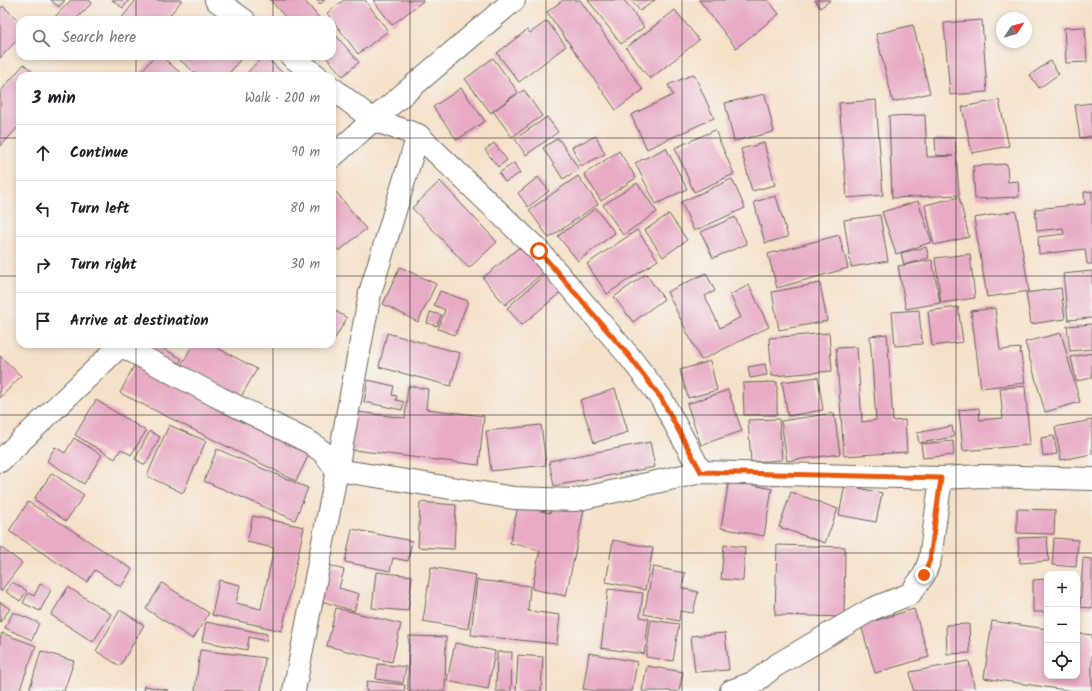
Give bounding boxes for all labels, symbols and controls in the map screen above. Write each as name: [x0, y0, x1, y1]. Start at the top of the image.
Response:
north arrow: [996, 12, 1032, 48]
search box: [16, 16, 336, 60]
text: Search here: [62, 26, 136, 50]
icon: search: [30, 27, 52, 49]
text: 3 min: [32, 85, 76, 112]
text: Walk · 200 m: [245, 88, 320, 109]
text: Continue: [70, 141, 128, 165]
icon: ahead: [32, 142, 54, 164]
text: 90 m: [292, 142, 320, 163]
text: Turn left: [70, 197, 130, 221]
icon: left: [32, 198, 54, 220]
text: 80 m: [290, 198, 320, 219]
route start: [530, 242, 548, 260]
text: Turn right: [70, 253, 137, 277]
icon: right: [32, 254, 54, 276]
text: 30 m: [291, 254, 320, 275]
text: Arrive at destination: [70, 309, 209, 333]
icon: arrive: [32, 310, 54, 332]
route end: [915, 566, 933, 584]
map controls: [1044, 571, 1080, 679]
button: +: [1044, 571, 1080, 607]
button: −: [1044, 607, 1080, 643]
button: locate: [1044, 643, 1080, 679]

